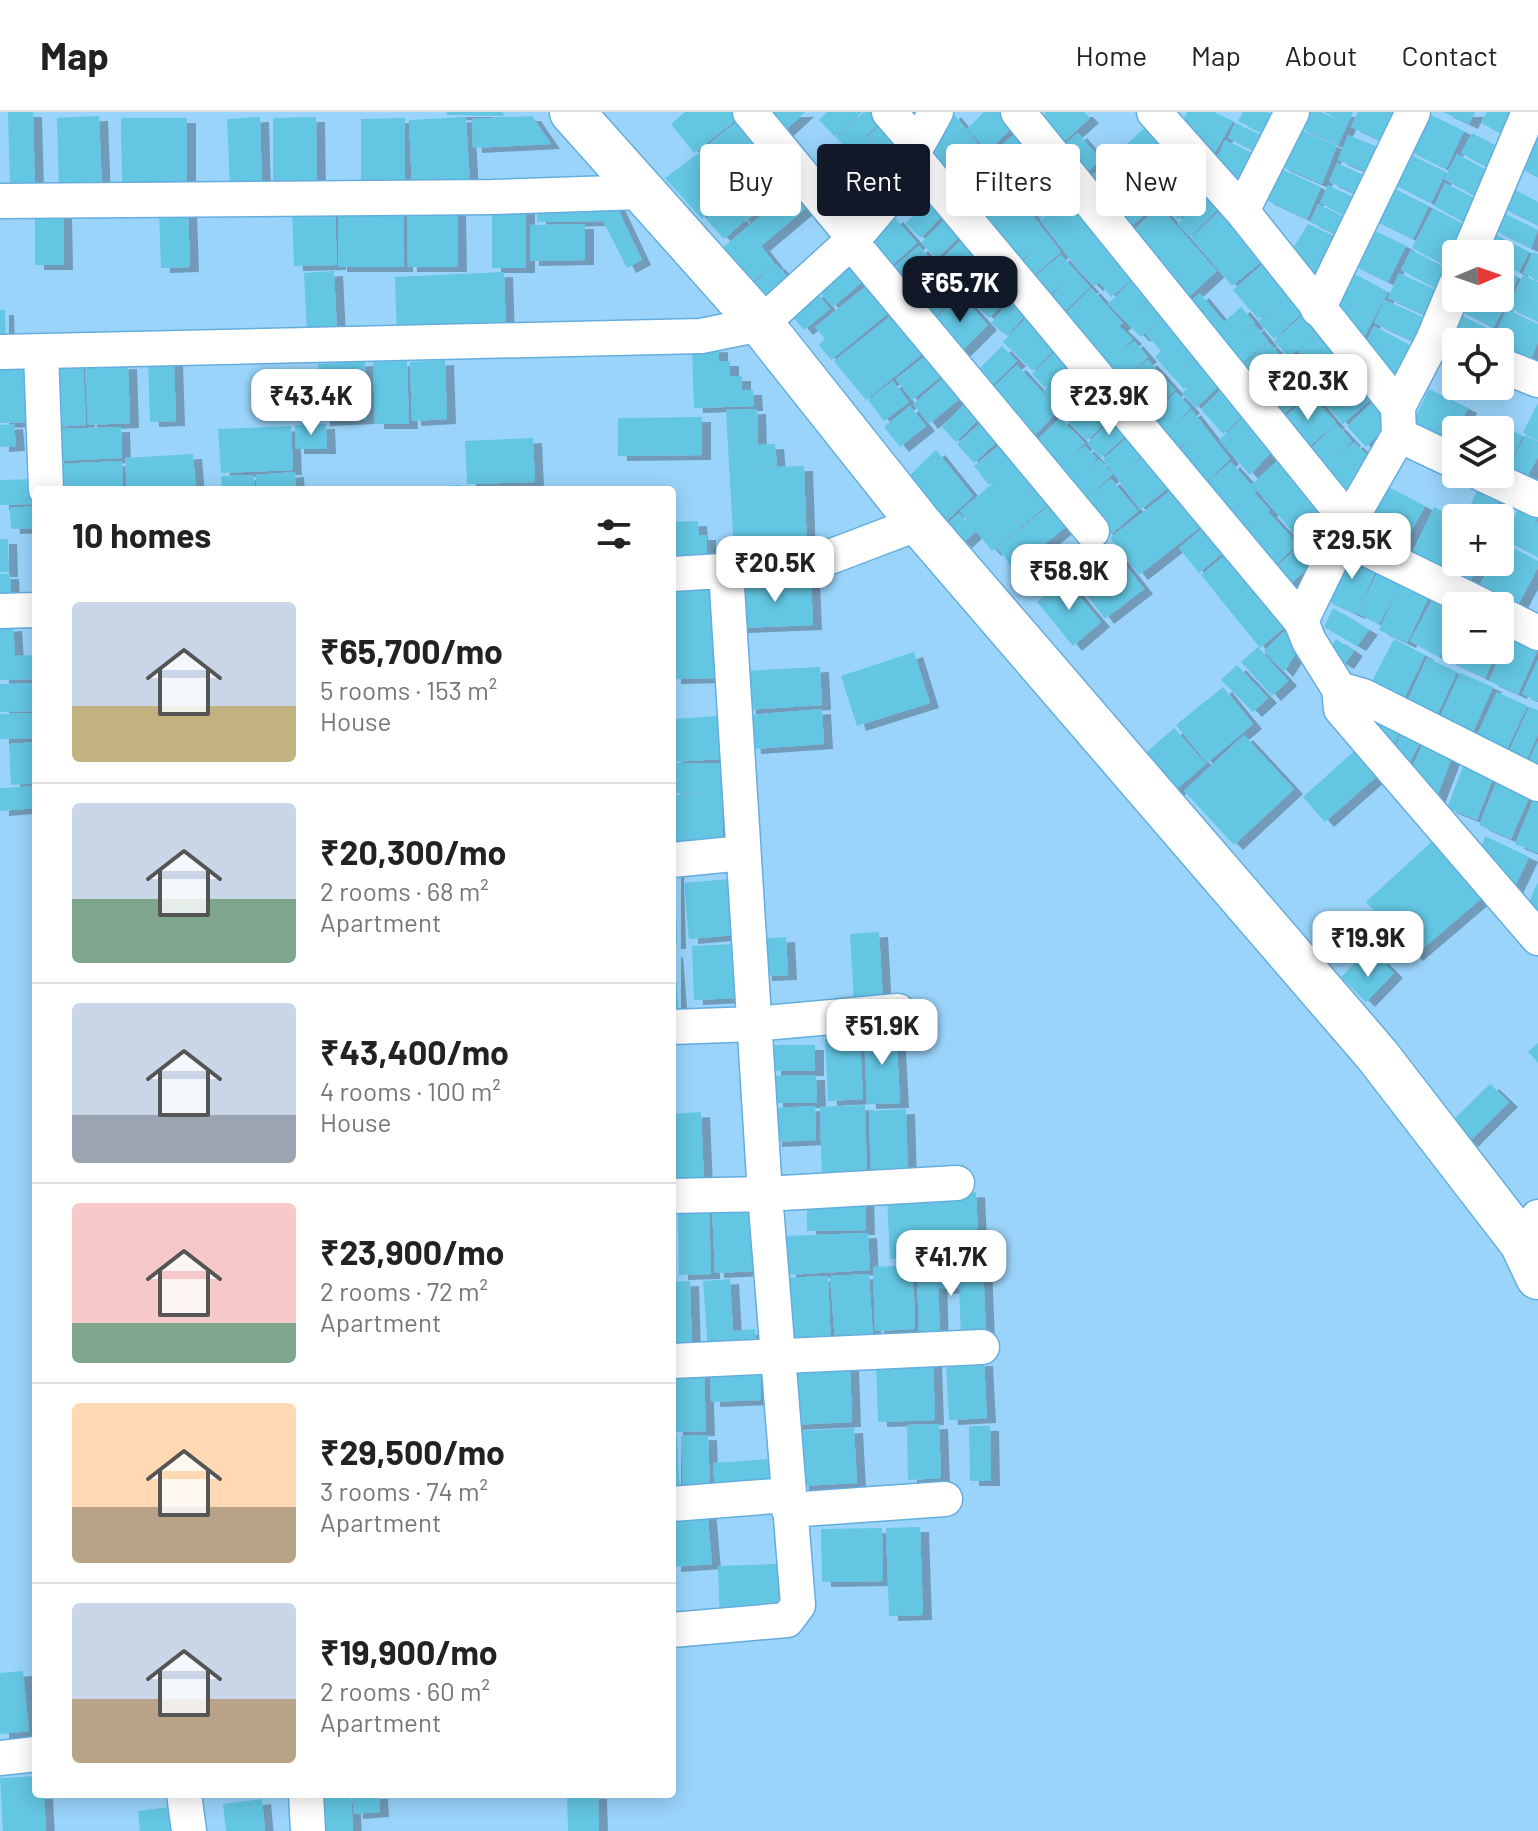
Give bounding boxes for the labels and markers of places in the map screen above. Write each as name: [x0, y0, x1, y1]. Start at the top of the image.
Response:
pin: ₹65.7K: [895, 256, 1025, 324]
pin: ₹20.3K: [1243, 354, 1373, 422]
pin: ₹43.4K: [246, 369, 376, 437]
pin: ₹23.9K: [1044, 369, 1174, 437]
pin: ₹29.5K: [1287, 513, 1417, 581]
pin: ₹20.5K: [710, 536, 840, 604]
pin: ₹58.9K: [1004, 544, 1134, 612]
pin: ₹19.9K: [1303, 911, 1433, 979]
pin: ₹51.9K: [817, 999, 947, 1067]
pin: ₹41.7K: [886, 1230, 1016, 1298]

